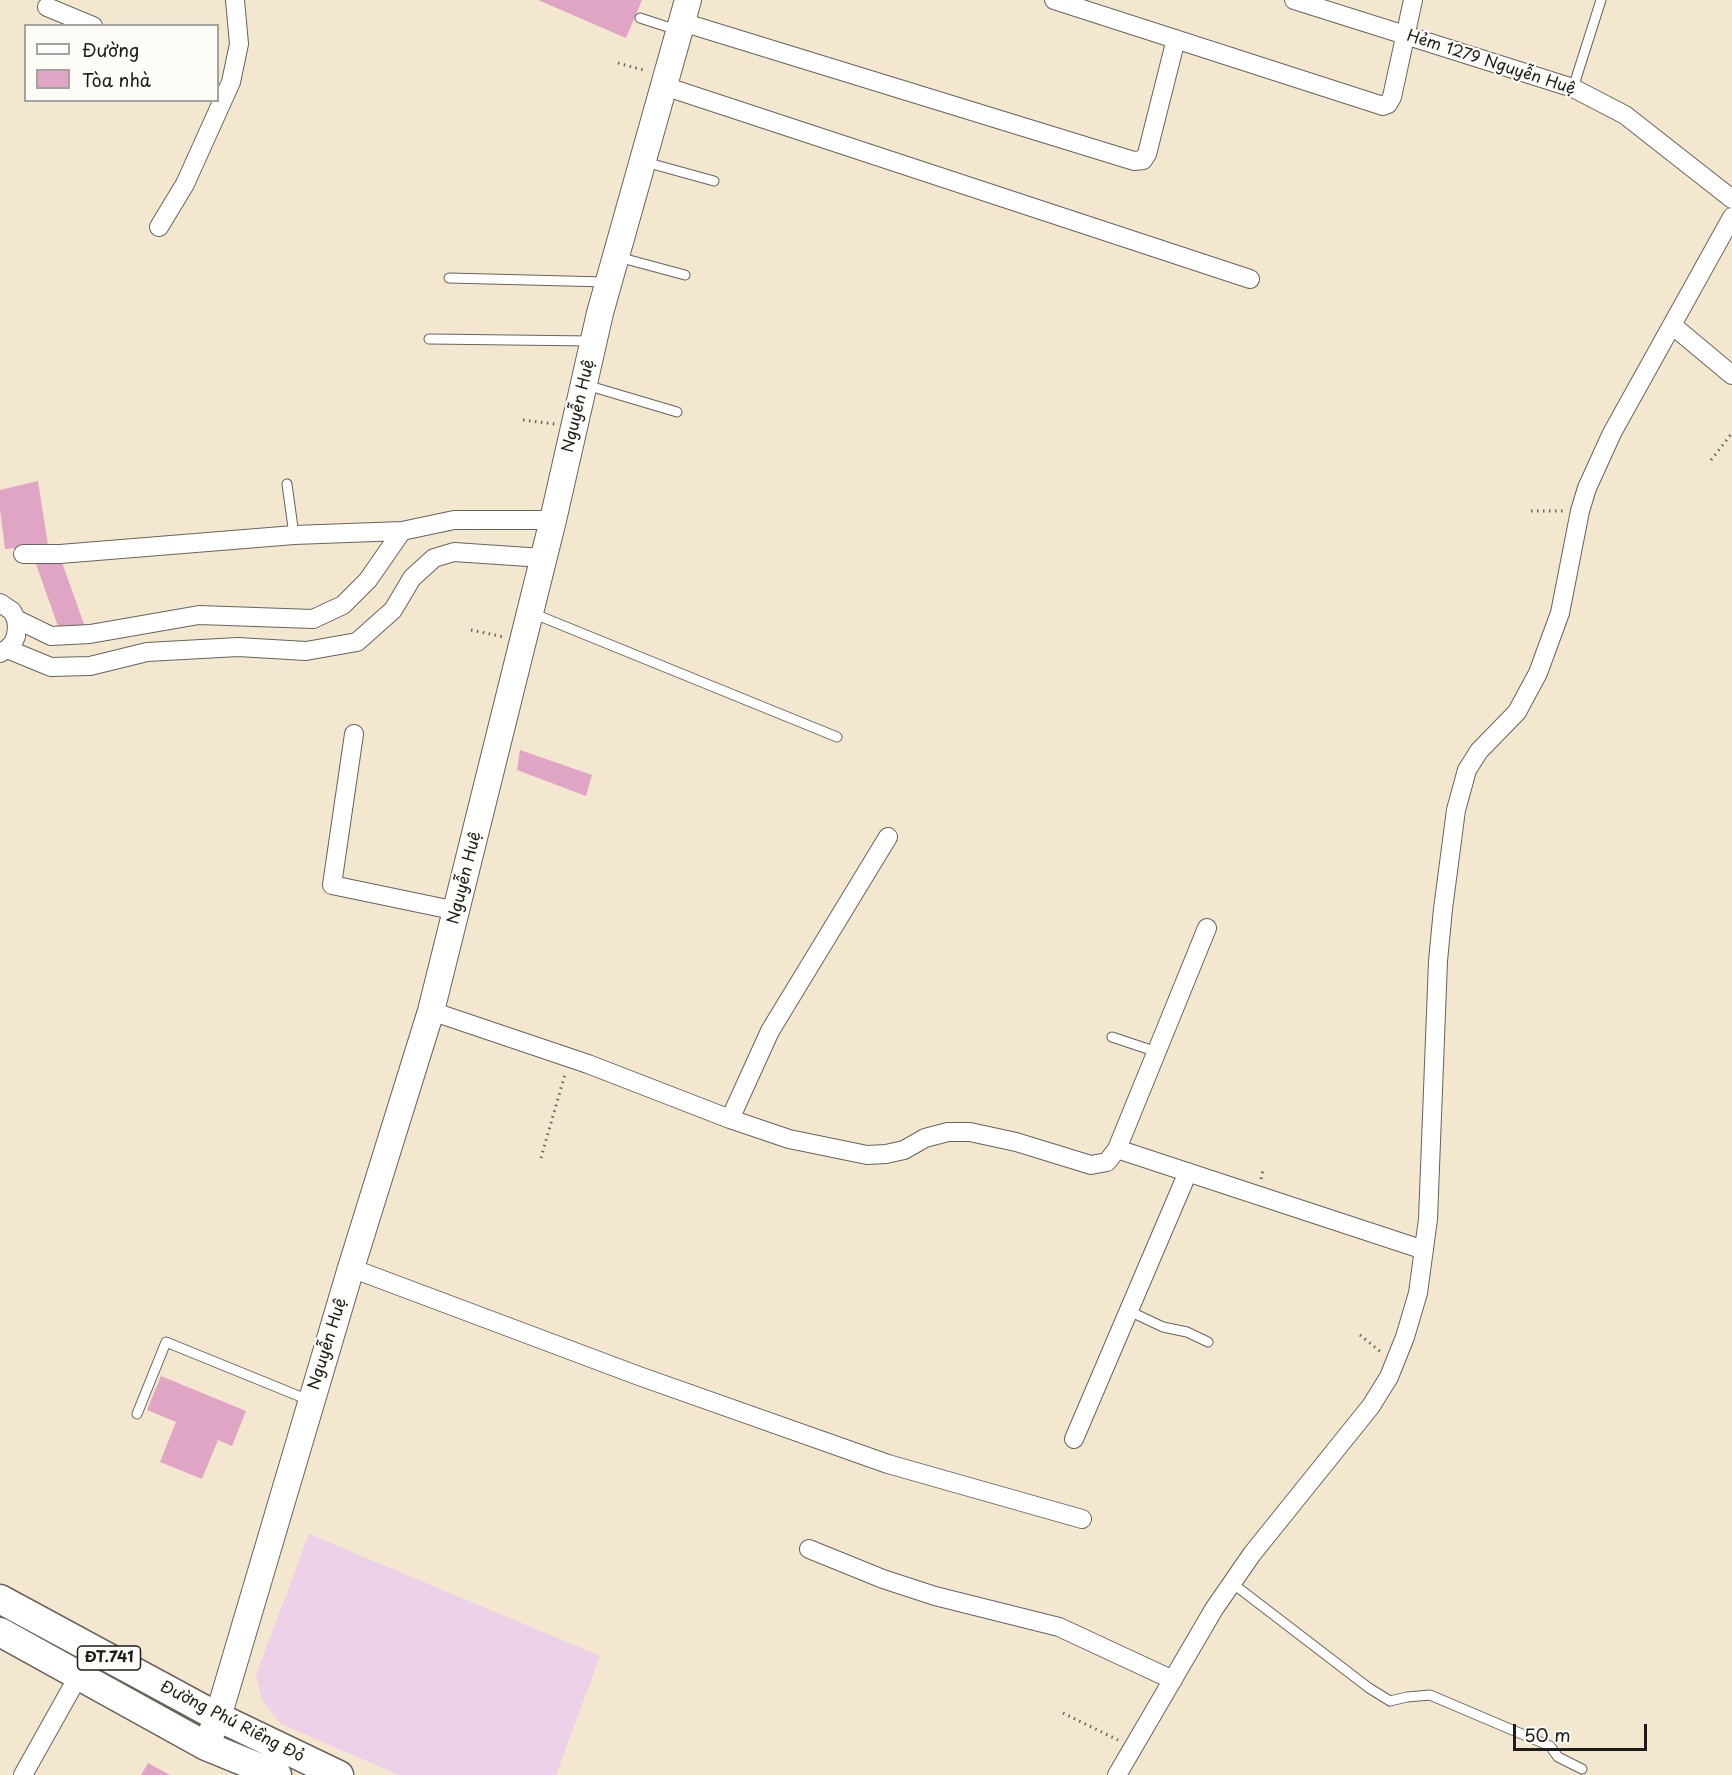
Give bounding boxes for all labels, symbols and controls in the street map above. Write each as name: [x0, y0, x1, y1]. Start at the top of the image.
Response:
legend: [24, 24, 219, 102]
street label: Hẻm 1279 Nguyễn Huệ: [1404, 27, 1578, 99]
text: Đường: [82, 36, 139, 63]
text: Tòa nhà: [82, 66, 151, 93]
street label: Nguyễn Huệ: [559, 358, 599, 454]
street label: Nguyễn Huệ: [444, 830, 486, 926]
street label: Nguyễn Huệ: [305, 1296, 351, 1392]
road number: ĐT.741: [78, 1646, 140, 1670]
street label: Đường Phú Riềng Đỏ: [157, 1677, 307, 1767]
scale bar: [1516, 1712, 1650, 1750]
text: 50 m: [1524, 1721, 1571, 1748]

